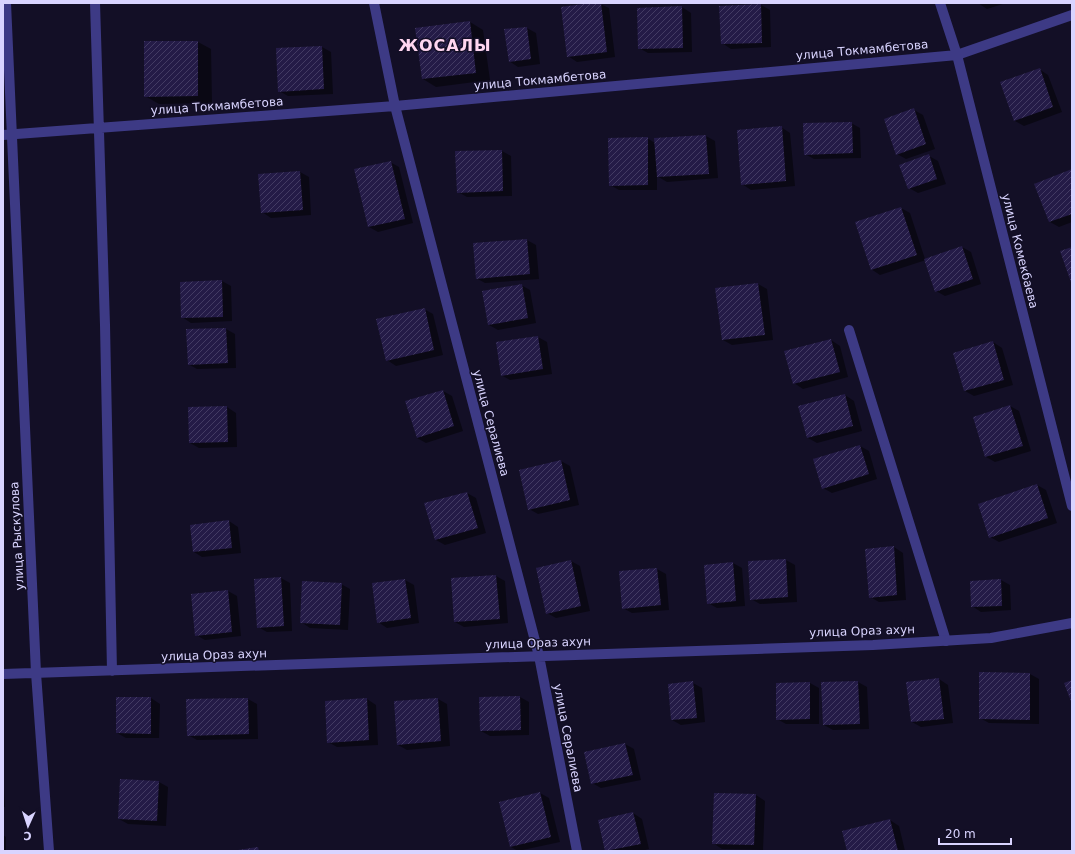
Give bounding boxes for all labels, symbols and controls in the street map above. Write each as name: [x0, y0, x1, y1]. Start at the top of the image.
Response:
district label: ЖОСАЛЫ: [398, 36, 492, 55]
street label: улица Токмамбетова: [795, 37, 929, 63]
street label: улица Токмамбетова: [473, 67, 607, 93]
street label: улица Токмамбетова: [150, 94, 284, 118]
street label: улица Комекбаева: [999, 192, 1041, 310]
street label: улица Сералиева: [470, 368, 512, 478]
street label: улица Рыскулова: [7, 481, 27, 591]
street label: улица Ораз ахун: [809, 622, 915, 640]
street label: улица Ораз ахун: [485, 634, 591, 652]
street label: улица Ораз ахун: [161, 646, 267, 664]
street label: улица Сералиева: [551, 683, 585, 793]
north arrow: [8, 806, 48, 846]
scale bar: [939, 820, 1011, 846]
text: 20 m: [945, 827, 976, 841]
text: С: [23, 829, 32, 842]

